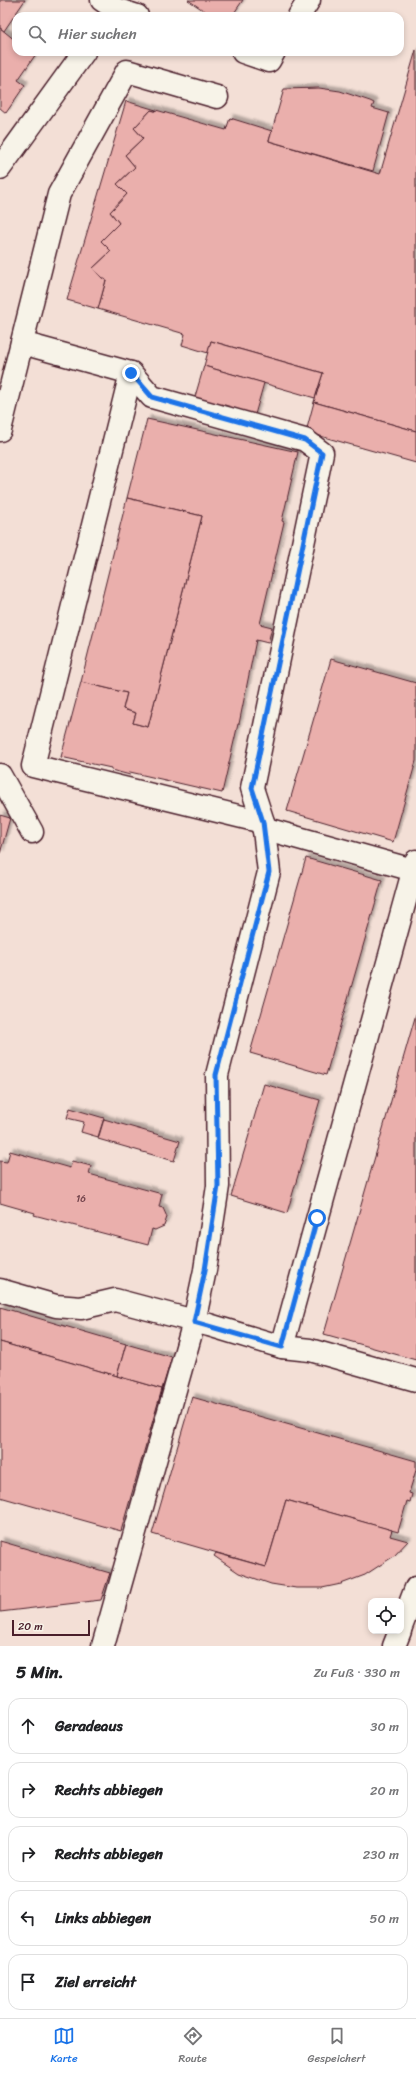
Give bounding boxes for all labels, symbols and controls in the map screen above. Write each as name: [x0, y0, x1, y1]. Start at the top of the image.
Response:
search box: [12, 12, 404, 56]
text: Hier suchen: [58, 21, 137, 47]
icon: search: [26, 23, 48, 45]
route end: [122, 364, 140, 382]
house number: 16: [76, 1190, 86, 1208]
route start: [308, 1209, 326, 1227]
map controls: [368, 1598, 404, 1634]
button: locate: [368, 1598, 404, 1634]
text: 20 m: [18, 1617, 43, 1636]
scale bar: [12, 1618, 90, 1637]
text: 5 Min.: [16, 1657, 64, 1687]
text: Zu Fuß · 330 m: [313, 1661, 400, 1684]
text: Geradeaus: [55, 1713, 123, 1739]
icon: ahead: [17, 1715, 39, 1737]
text: 30 m: [370, 1715, 399, 1738]
text: Rechts abbiegen: [55, 1777, 163, 1803]
icon: right: [17, 1779, 39, 1801]
text: 20 m: [370, 1779, 399, 1802]
text: Rechts abbiegen: [55, 1841, 163, 1867]
icon: right: [17, 1843, 39, 1865]
text: 230 m: [363, 1843, 399, 1866]
text: Links abbiegen: [55, 1905, 151, 1931]
icon: left: [17, 1907, 39, 1929]
text: 50 m: [369, 1907, 399, 1930]
text: Ziel erreicht: [55, 1969, 136, 1995]
icon: arrive: [17, 1971, 39, 1993]
tab: Karte: [50, 2025, 78, 2068]
tab: Route: [178, 2025, 207, 2068]
tab: Gespeichert: [308, 2025, 366, 2068]

